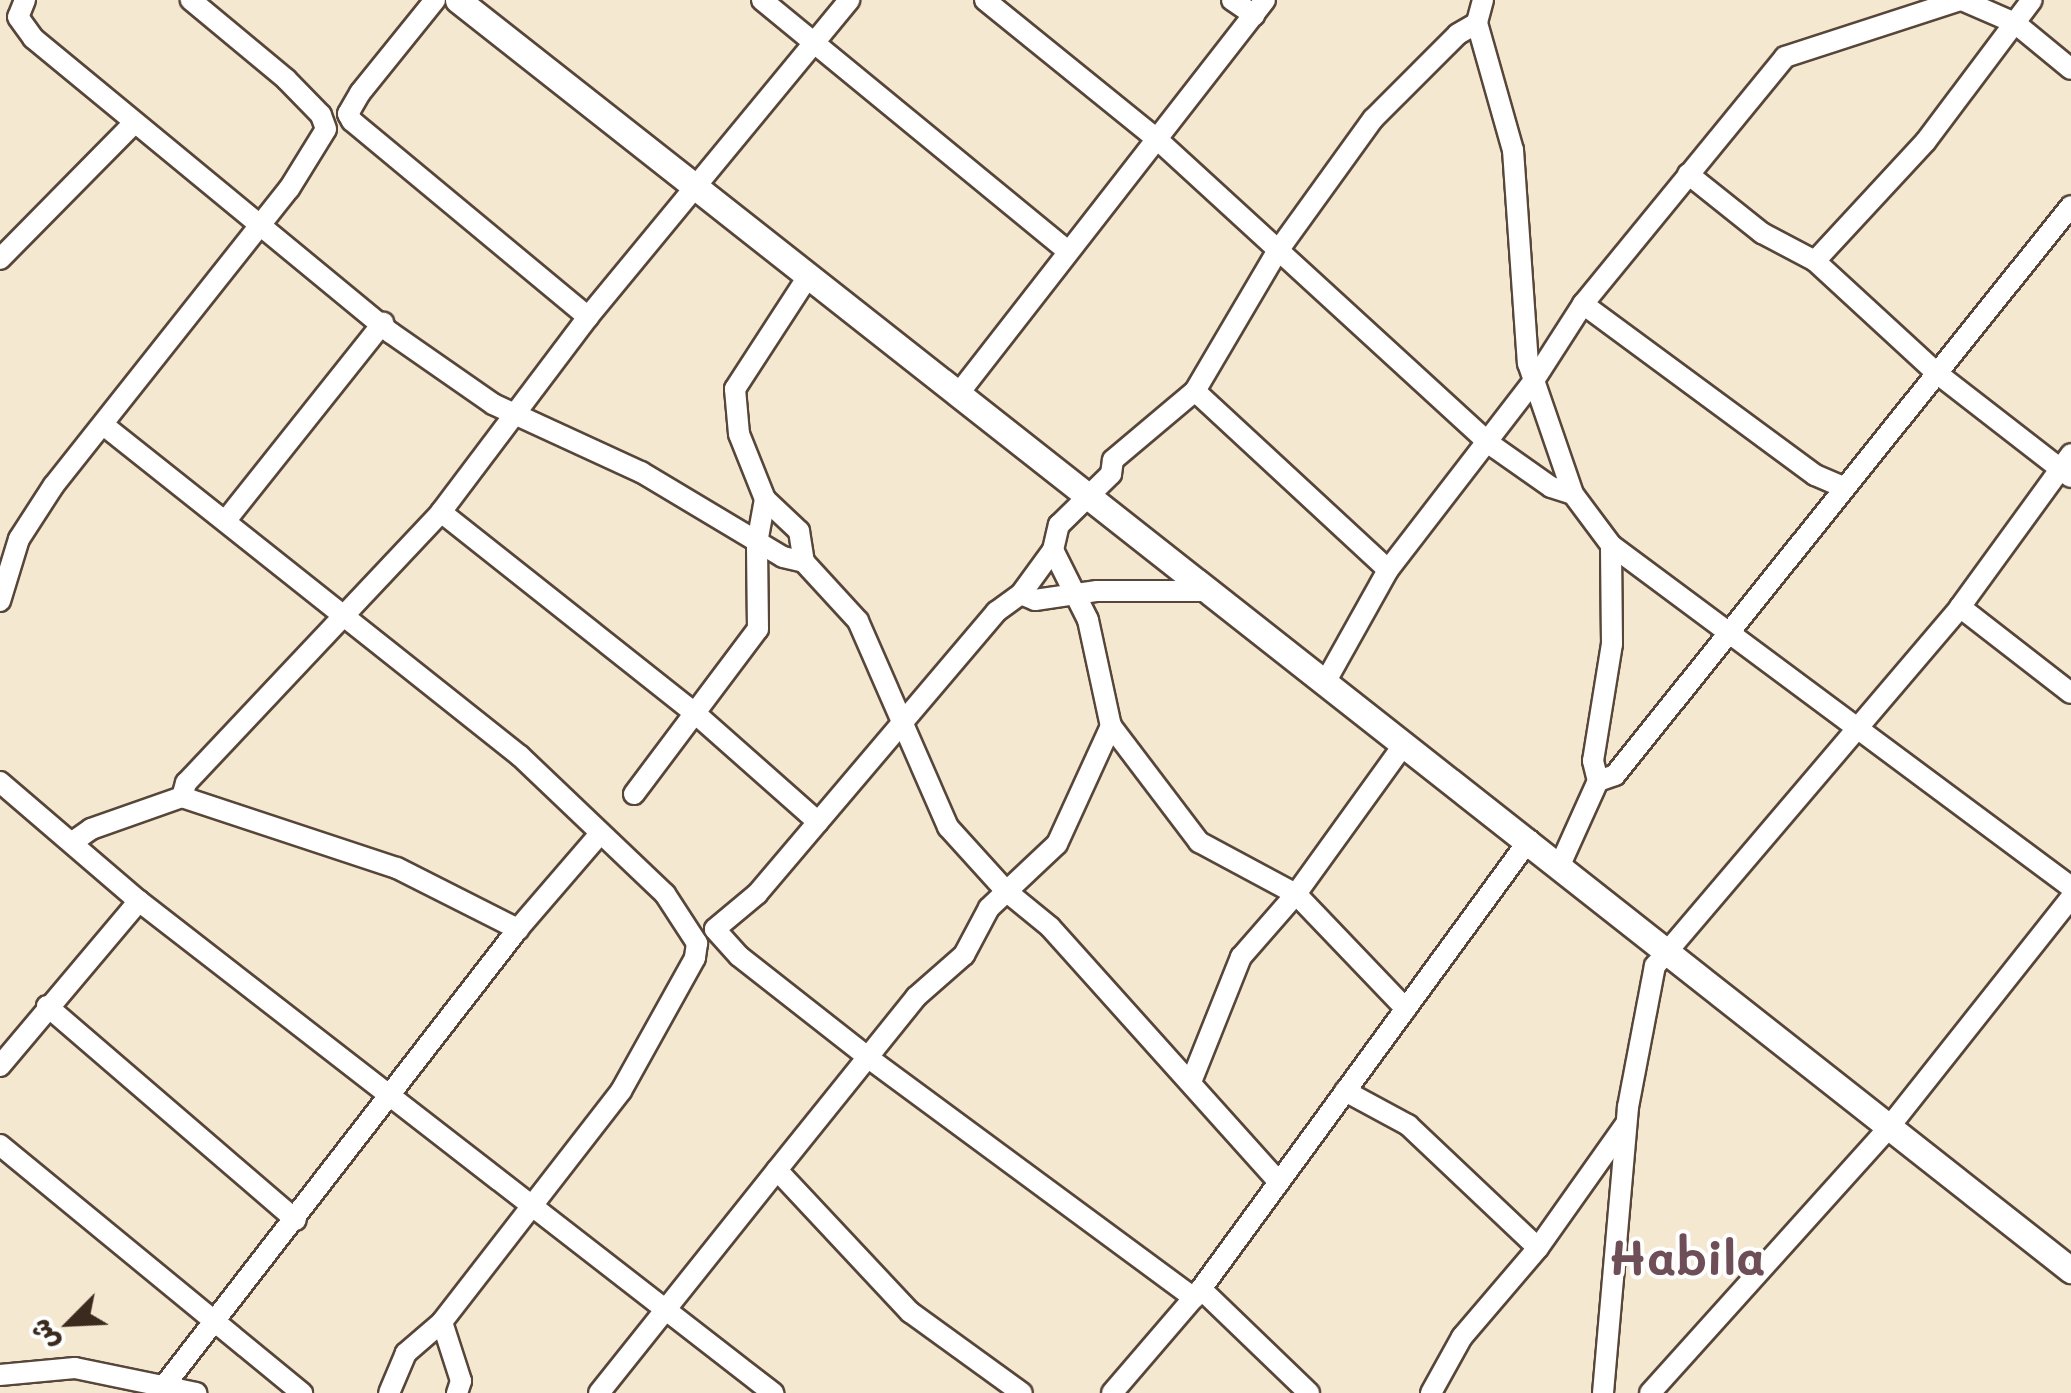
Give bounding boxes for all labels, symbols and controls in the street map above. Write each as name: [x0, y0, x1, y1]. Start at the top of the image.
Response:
district label: Habila: [1608, 1228, 1766, 1286]
north arrow: [20, 1273, 120, 1373]
text: ش: [20, 1314, 65, 1357]

